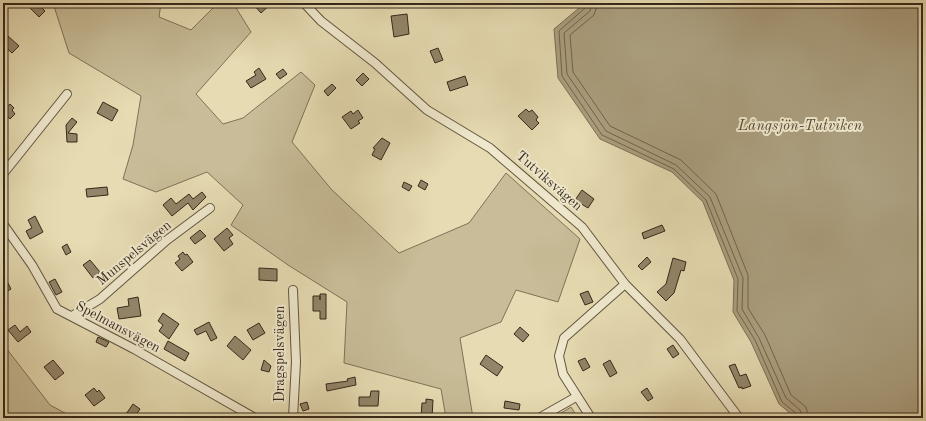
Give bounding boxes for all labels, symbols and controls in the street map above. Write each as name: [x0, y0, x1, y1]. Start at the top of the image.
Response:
water label: Långsjön-Tutviken: [737, 119, 863, 134]
street label: Tutviksvägen: [513, 149, 585, 214]
street label: Munspelsvägen: [94, 218, 174, 288]
street label: Spelmansvägen: [73, 299, 163, 355]
street label: Dragspelsvägen: [273, 305, 287, 402]

